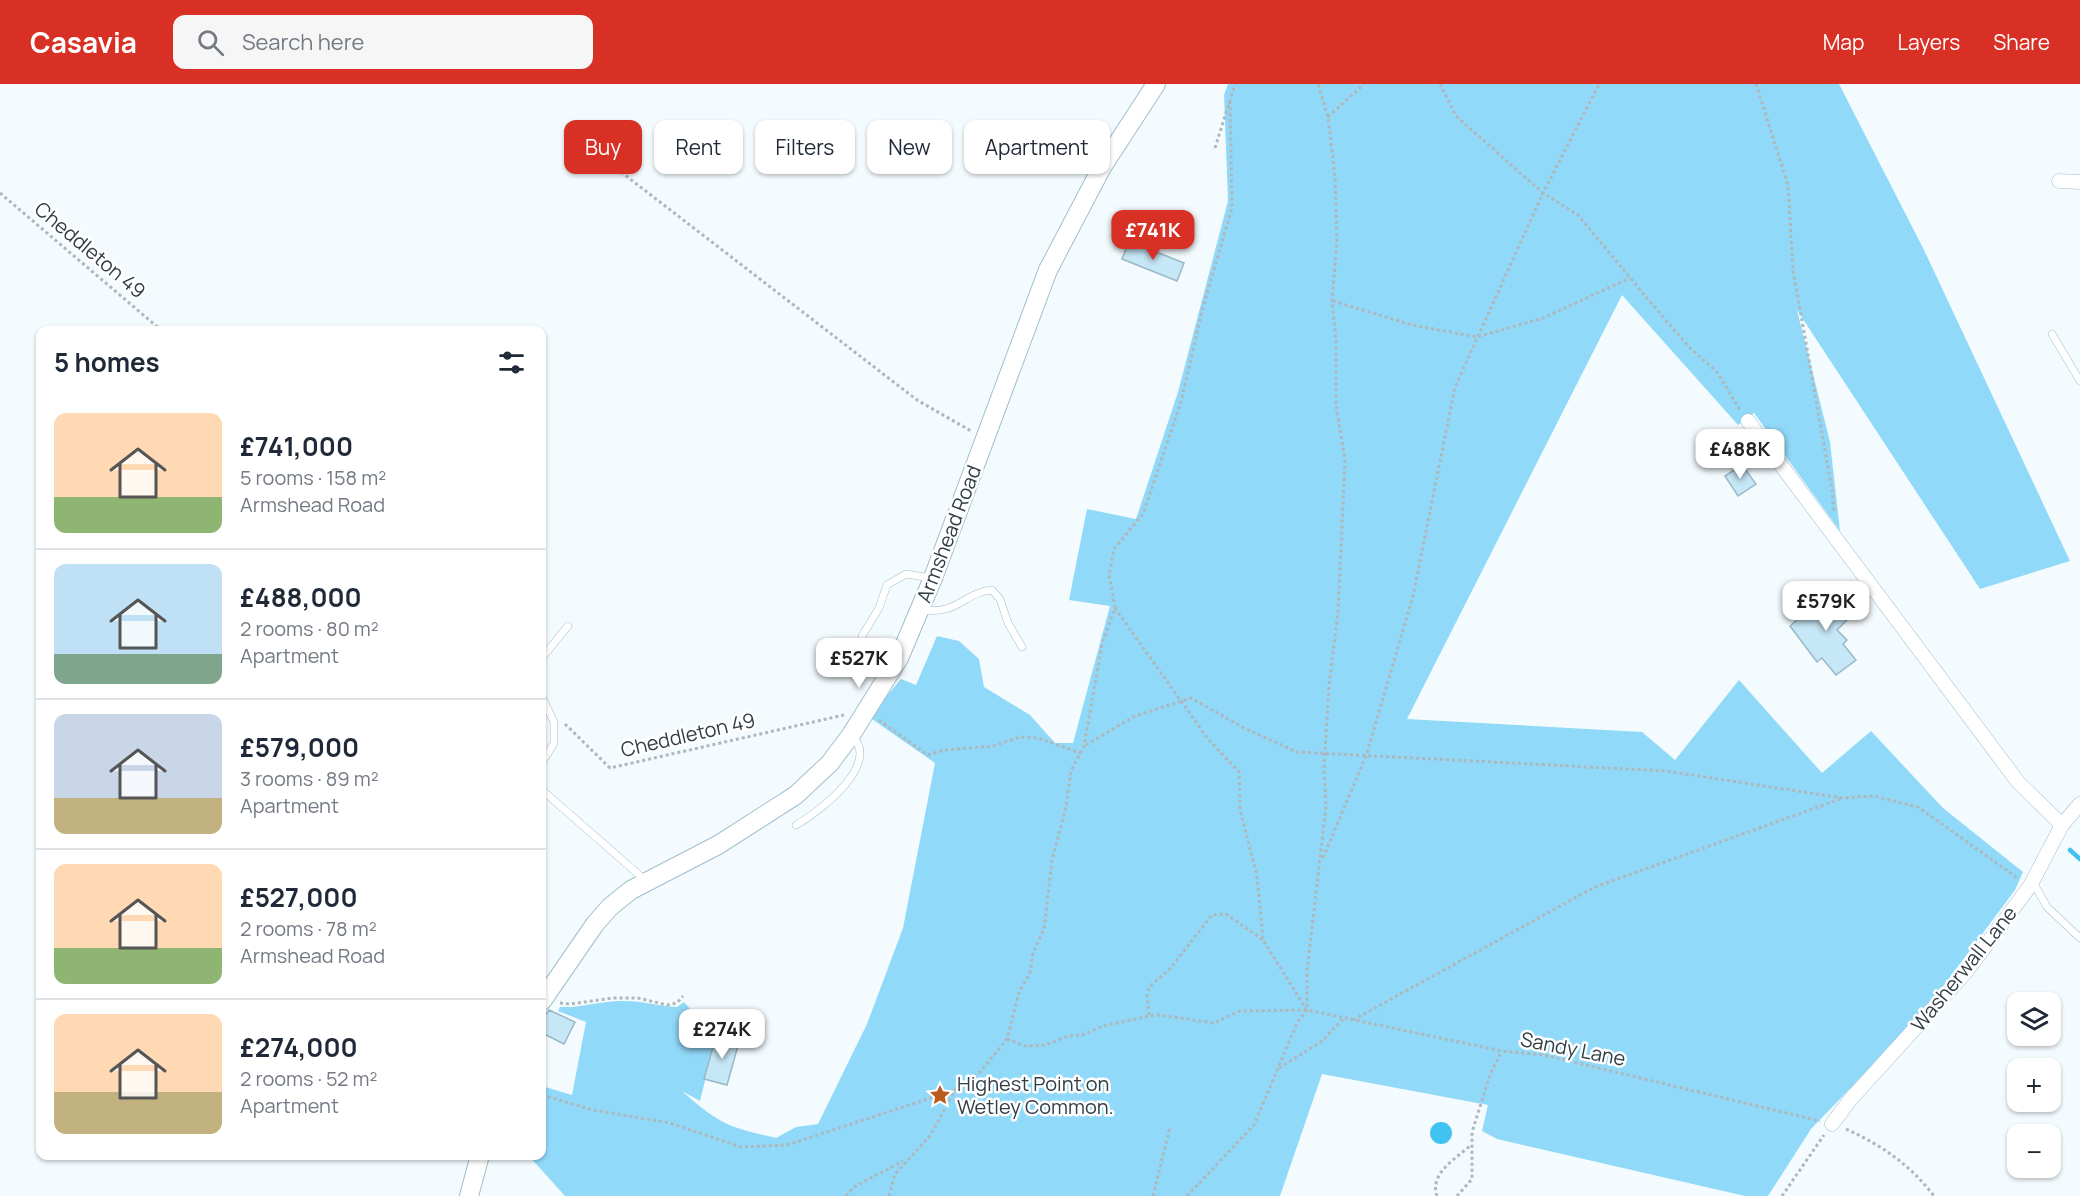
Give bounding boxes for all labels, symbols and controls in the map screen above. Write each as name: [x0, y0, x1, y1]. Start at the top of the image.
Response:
search box: [173, 15, 593, 69]
text: Casavia: [30, 23, 137, 61]
icon: search: [194, 26, 227, 59]
text: Search here: [242, 27, 364, 57]
text: Map: [1823, 28, 1864, 56]
text: Layers: [1897, 28, 1960, 56]
text: Share: [1993, 28, 2050, 56]
chip: Buy: [564, 120, 642, 174]
chip: Rent: [654, 120, 743, 174]
chip: Filters: [755, 120, 855, 174]
chip: New: [867, 120, 952, 174]
chip: Apartment: [964, 120, 1110, 174]
street label: Cheddleton 49: [29, 195, 152, 304]
pin: £741K: [1111, 210, 1195, 261]
text: £741K: [1125, 216, 1181, 243]
text: 5 homes: [54, 344, 160, 380]
icon: filters: [495, 346, 528, 379]
text: £741,000: [240, 428, 353, 464]
pin: £488K: [1698, 429, 1782, 480]
text: £488K: [1709, 435, 1771, 462]
icon: home: [102, 437, 174, 509]
street label: Armshead Road: [910, 461, 987, 606]
text: 5 rooms · 158 m²: [240, 464, 386, 491]
text: Armshead Road: [240, 491, 385, 518]
text: £488,000: [240, 579, 362, 615]
pin: £579K: [1784, 581, 1868, 632]
text: £579K: [1796, 587, 1856, 614]
icon: home: [102, 588, 174, 660]
text: 2 rooms · 80 m²: [240, 615, 379, 642]
pin: £527K: [817, 638, 901, 689]
text: Apartment: [240, 642, 339, 669]
text: £527K: [830, 644, 888, 671]
street label: Cheddleton 49: [618, 706, 758, 763]
text: £579,000: [240, 729, 359, 765]
icon: home: [102, 738, 174, 810]
text: 3 rooms · 89 m²: [240, 765, 379, 792]
text: Apartment: [240, 792, 339, 819]
text: £527,000: [240, 879, 358, 915]
icon: home: [102, 888, 174, 960]
street label: Washerwall Lane: [1905, 900, 2023, 1037]
text: 2 rooms · 78 m²: [240, 915, 377, 942]
text: Armshead Road: [240, 942, 385, 969]
map controls: [2007, 992, 2061, 1178]
button: layers: [2007, 992, 2061, 1046]
pin: £274K: [680, 1009, 764, 1060]
text: £274K: [693, 1015, 751, 1042]
street label: Sandy Lane: [1518, 1025, 1628, 1072]
text: £274,000: [240, 1029, 358, 1065]
icon: home: [102, 1038, 174, 1110]
button: +: [2007, 1058, 2061, 1112]
text: 2 rooms · 52 m²: [240, 1065, 377, 1092]
place label: Highest Point on Wetley Common.: [957, 1070, 1114, 1120]
place icon: Highest Point on Wetley Common.: [928, 1083, 952, 1107]
text: Apartment: [240, 1092, 339, 1119]
button: −: [2007, 1124, 2061, 1178]

